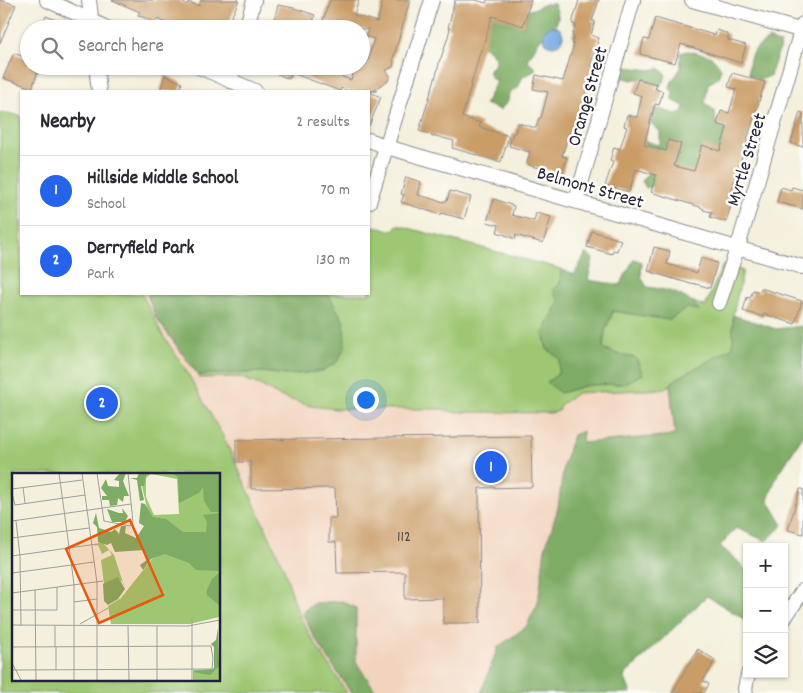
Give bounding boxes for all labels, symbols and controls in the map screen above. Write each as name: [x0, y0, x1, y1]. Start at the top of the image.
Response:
search box: [20, 20, 370, 75]
icon: search: [38, 34, 66, 62]
text: Search here: [78, 34, 164, 61]
street label: Orange Street: [562, 44, 617, 150]
text: Nearby: [40, 108, 95, 138]
street label: Myrtle Street: [721, 110, 775, 210]
text: 2 results: [296, 111, 350, 134]
street label: Belmont Street: [534, 161, 646, 217]
text: Hillside Middle School: [87, 166, 238, 193]
text: 1: [54, 179, 58, 202]
text: 70 m: [320, 179, 350, 202]
text: School: [87, 193, 126, 216]
text: Derryfield Park: [87, 236, 194, 263]
text: 2: [53, 249, 60, 272]
text: 130 m: [316, 249, 350, 272]
text: Park: [87, 263, 114, 286]
pin: 2: [86, 384, 118, 422]
your location: [353, 387, 379, 413]
pin: 1: [475, 448, 507, 486]
inset map: [12, 473, 220, 680]
house number: 112: [397, 526, 411, 549]
map controls: [743, 543, 788, 678]
button: +: [743, 543, 788, 588]
button: −: [743, 588, 788, 633]
button: layers: [743, 633, 788, 678]

